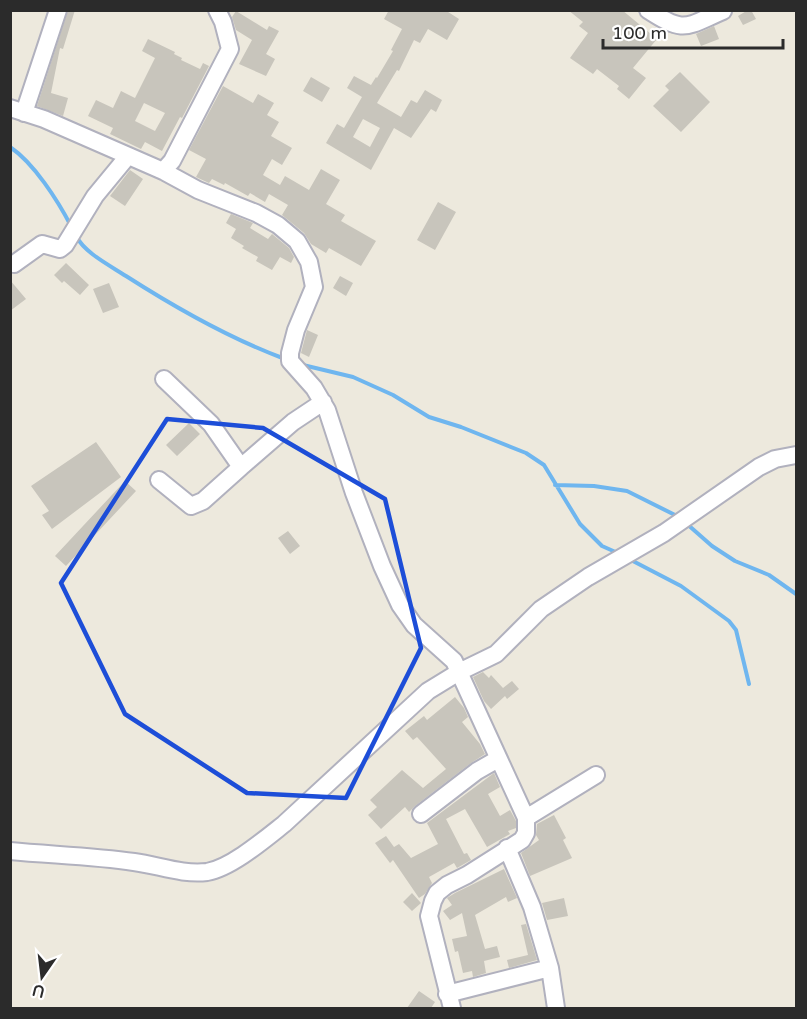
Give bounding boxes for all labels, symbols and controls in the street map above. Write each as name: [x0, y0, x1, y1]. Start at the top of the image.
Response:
scale bar: [603, 12, 783, 50]
text: 100 m: [612, 22, 667, 44]
north arrow: [12, 947, 72, 1007]
text: U: [30, 979, 47, 1002]

